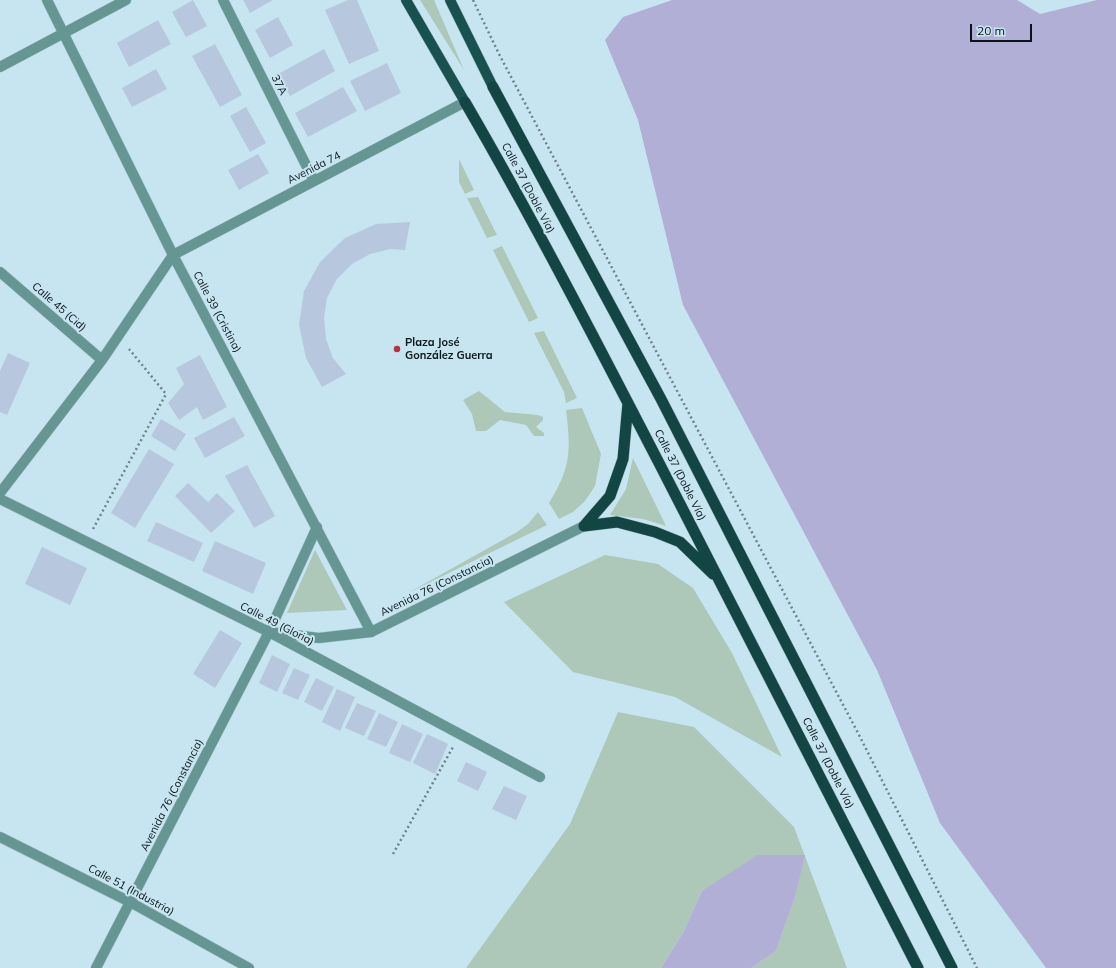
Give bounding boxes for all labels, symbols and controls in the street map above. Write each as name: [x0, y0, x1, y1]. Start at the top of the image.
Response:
scale bar: [972, 16, 1034, 42]
text: 20 m: [977, 23, 1005, 38]
street label: 37A: [268, 73, 290, 97]
street label: Calle 37 (Doble Vía): [499, 141, 557, 235]
street label: Avenida 74: [285, 149, 343, 187]
street label: Calle 39 (Cristina): [190, 269, 244, 355]
street label: Calle 45 (Cid): [29, 280, 89, 334]
place label: Plaza José González Guerra: [405, 336, 493, 362]
marker: Plaza José González Guerra: [392, 344, 402, 354]
street label: Calle 37 (Doble Vía): [651, 427, 709, 523]
street label: Avenida 76 (Constancia): [378, 553, 496, 619]
street label: Calle 49 (Gloria): [238, 600, 316, 648]
street label: Calle 37 (Doble Vía): [799, 715, 857, 811]
street label: Avenida 76 (Constancia): [138, 737, 206, 853]
street label: Calle 51 (Industria): [86, 862, 176, 918]

